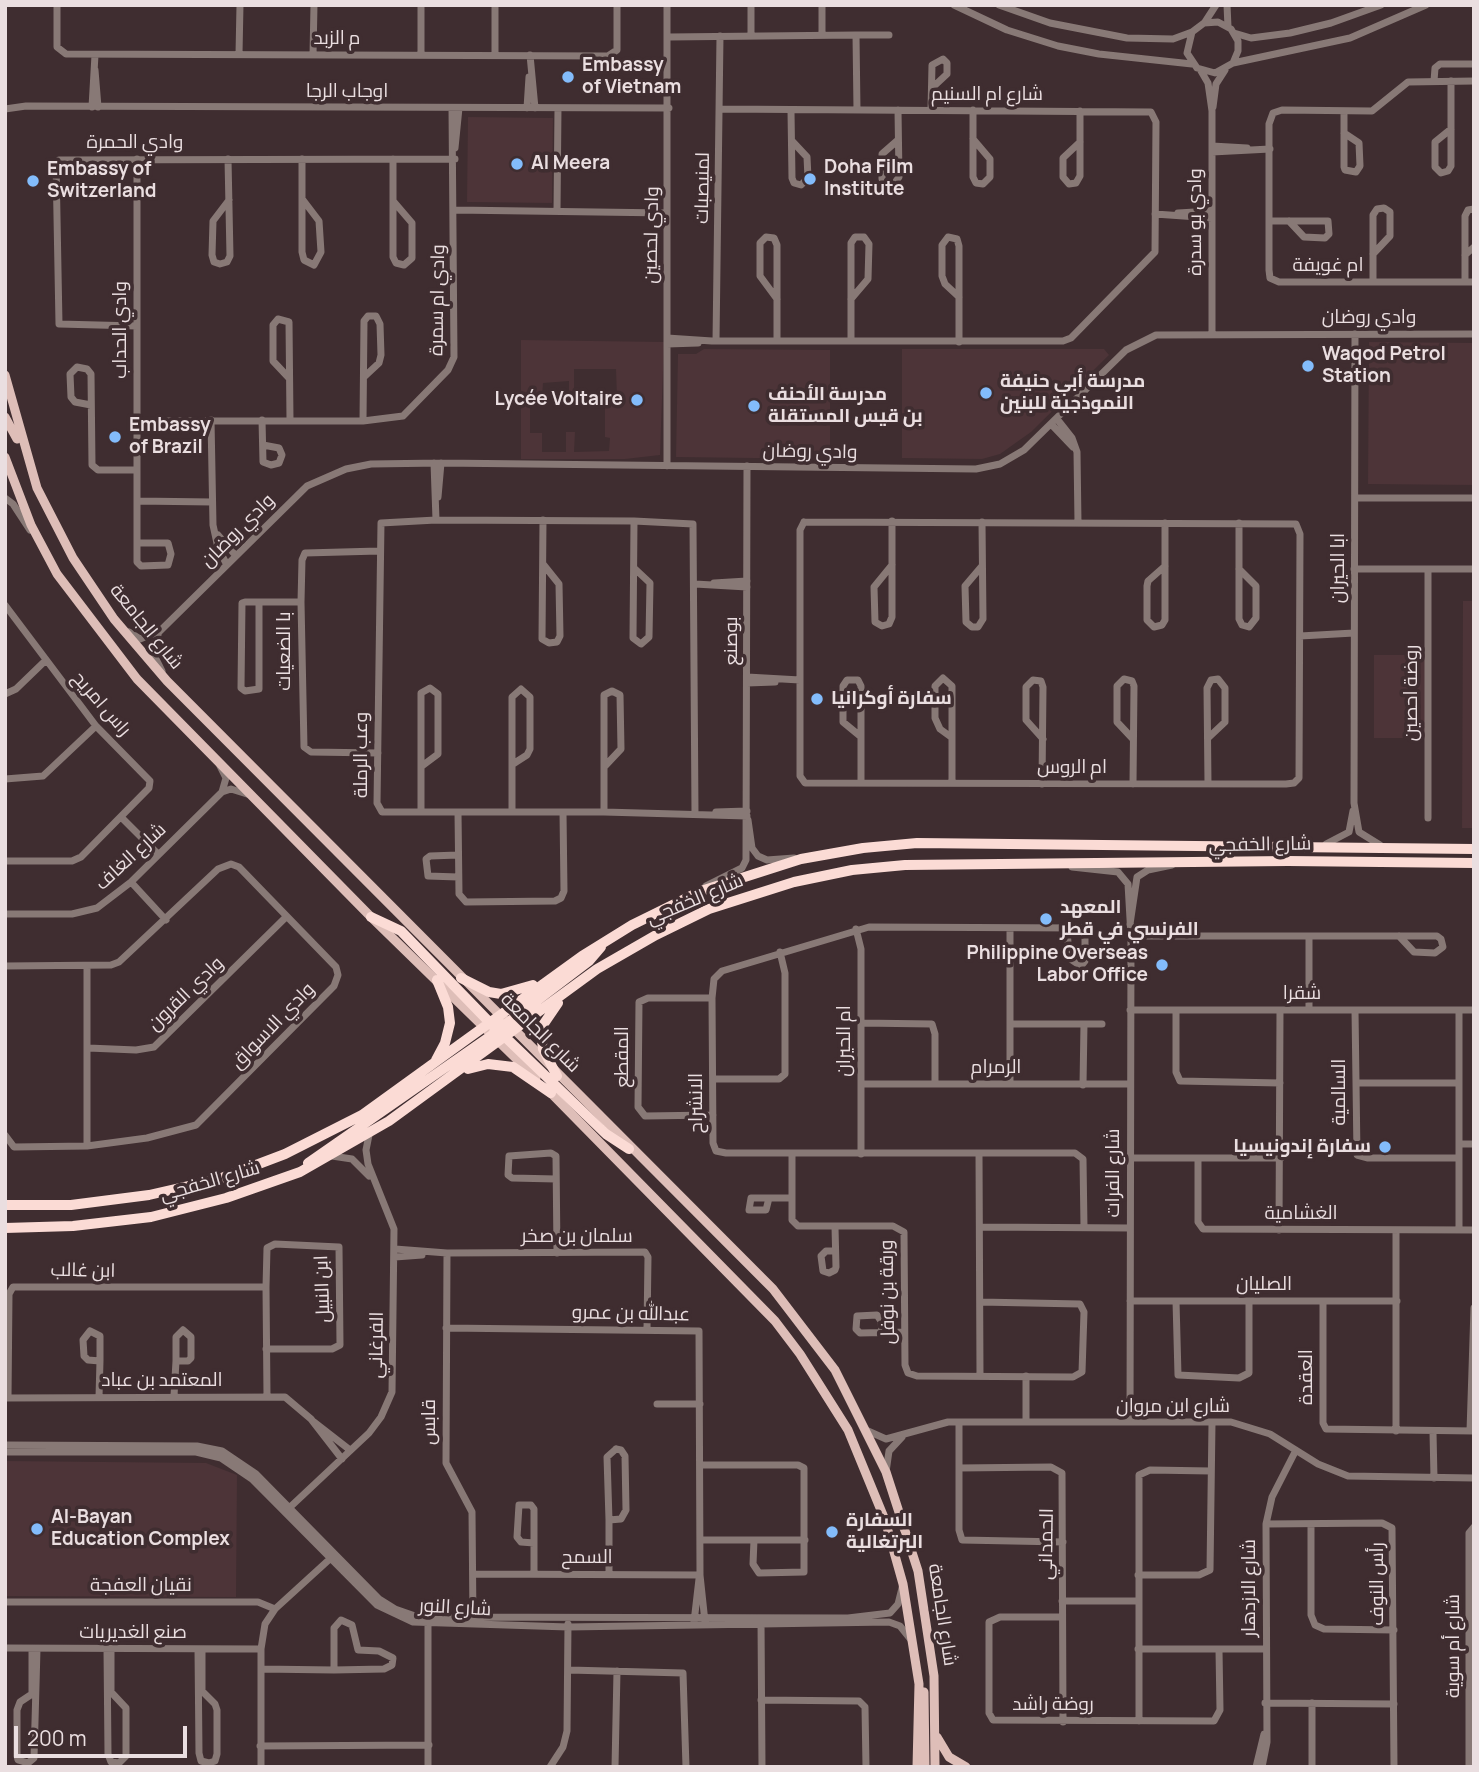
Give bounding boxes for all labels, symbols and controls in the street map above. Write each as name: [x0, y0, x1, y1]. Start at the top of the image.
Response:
street label: م الزبد: [314, 28, 360, 50]
place label: Embassy of Vietnam: [582, 55, 681, 99]
marker: Embassy of Vietnam: [560, 69, 576, 85]
street label: اوجاب الرجا: [306, 81, 388, 103]
street label: شارع ام السنيم: [931, 84, 1043, 106]
street label: وادي الحمرة: [87, 132, 183, 154]
street label: لمنيصبات: [691, 152, 715, 224]
place label: Al Meera: [531, 153, 610, 175]
marker: Al Meera: [509, 156, 525, 172]
place label: Doha Film Institute: [824, 157, 913, 201]
place label: Embassy of Switzerland: [47, 159, 156, 203]
street label: وادي بو سدرة: [1185, 168, 1207, 276]
marker: Doha Film Institute: [802, 171, 818, 187]
marker: Embassy of Switzerland: [25, 173, 41, 189]
street label: وادي لحصين: [640, 186, 664, 284]
street label: وادي ام سمرة: [426, 244, 450, 356]
street label: ام غويفة: [1292, 255, 1364, 277]
street label: وادي الحداب: [110, 281, 132, 379]
street label: وادي روضان: [1322, 307, 1416, 329]
place label: Waqod Petrol Station: [1322, 344, 1446, 388]
marker: Waqod Petrol Station: [1300, 358, 1316, 374]
place label: مدرسة أبي حنيفة النموذجية للبنين: [1000, 371, 1145, 415]
place label: مدرسة الأحنف بن قيس المستقلة: [768, 384, 923, 428]
marker: مدرسة أبي حنيفة النموذجية للبنين: [978, 385, 994, 401]
place label: Lycée Voltaire: [495, 389, 623, 411]
marker: Lycée Voltaire: [629, 392, 645, 408]
marker: مدرسة الأحنف بن قيس المستقلة: [746, 398, 762, 414]
place label: Embassy of Brazil: [129, 415, 211, 459]
marker: Embassy of Brazil: [107, 429, 123, 445]
street label: وادي روضان: [762, 440, 858, 464]
street label: وادي روضان: [196, 489, 280, 573]
street label: ابا الحيران: [1328, 533, 1350, 603]
street label: شارع الجامعة: [105, 580, 187, 674]
street label: با الضعيات: [274, 611, 296, 691]
street label: بوصنع: [721, 616, 743, 666]
street label: روضة احصين: [1401, 645, 1423, 741]
street label: راس امريح: [67, 667, 135, 741]
place label: سفارة أوكرانيا: [831, 688, 952, 710]
marker: سفارة أوكرانيا: [809, 691, 825, 707]
street label: وعب الرملة: [351, 712, 373, 798]
street label: ام الروس: [1037, 757, 1107, 779]
street label: شارع الغاف: [91, 819, 171, 895]
street label: شارع الخفجي: [1208, 833, 1312, 857]
street label: شارع الخفجي: [643, 869, 747, 931]
place label: المعهد الفرنسي في قطر: [1060, 897, 1199, 941]
marker: المعهد الفرنسي في قطر: [1038, 911, 1054, 927]
place label: Philippine Overseas Labor Office: [967, 943, 1148, 987]
street label: وادي القرون: [143, 952, 229, 1036]
marker: Philippine Overseas Labor Office: [1154, 957, 1170, 973]
street label: وادي الاسواق: [226, 978, 320, 1074]
street label: شقرا: [1283, 983, 1321, 1005]
street label: شارع الجامعة: [495, 988, 585, 1078]
street label: ام الحيران: [834, 1005, 856, 1077]
street label: المقطع: [612, 1026, 634, 1088]
street label: الرمرام: [971, 1057, 1021, 1079]
street label: السالمية: [1329, 1059, 1351, 1125]
street label: الانشراح: [686, 1073, 708, 1133]
street label: شارع الفرات: [1103, 1129, 1125, 1217]
place label: سفارة إندونيسيا: [1233, 1136, 1371, 1158]
marker: سفارة إندونيسيا: [1377, 1139, 1393, 1155]
street label: شارع الخفجي: [157, 1157, 263, 1207]
street label: الغشامية: [1264, 1203, 1338, 1225]
street label: سلمان بن صخر: [521, 1226, 633, 1248]
street label: ورقة بن نوفل: [876, 1239, 900, 1345]
street label: ابن النبيل: [310, 1255, 336, 1323]
street label: ابن غالب: [50, 1259, 116, 1283]
street label: الصليان: [1236, 1274, 1292, 1296]
street label: عبدالله بن عمرو: [572, 1302, 690, 1326]
street label: الفرغاني: [365, 1311, 389, 1379]
street label: العقدة: [1296, 1349, 1318, 1405]
street label: المعتمد بن عباد: [101, 1370, 223, 1392]
street label: شارع ابن مروان: [1116, 1396, 1230, 1418]
street label: قابس: [419, 1399, 441, 1445]
place label: Al-Bayan Education Complex: [51, 1507, 230, 1551]
street label: الحمداني: [1035, 1508, 1059, 1580]
place label: السفارة البرتغالية: [846, 1510, 923, 1554]
marker: Al-Bayan Education Complex: [29, 1521, 45, 1537]
marker: السفارة البرتغالية: [824, 1524, 840, 1540]
street label: شارع الازدهار: [1239, 1539, 1261, 1637]
street label: رأس النوف: [1367, 1542, 1389, 1626]
street label: السمح: [561, 1547, 613, 1569]
street label: شارع الجامعة: [923, 1562, 961, 1668]
street label: نقيان العفجة: [90, 1575, 192, 1597]
street label: شارع أم سوية: [1443, 1594, 1465, 1698]
street label: شارع النور: [418, 1595, 492, 1621]
street label: صنع الغديريات: [79, 1622, 187, 1644]
street label: روضة راشد: [1012, 1694, 1094, 1716]
scale bar: [18, 1712, 191, 1756]
text: 200 m: [27, 1724, 87, 1752]

